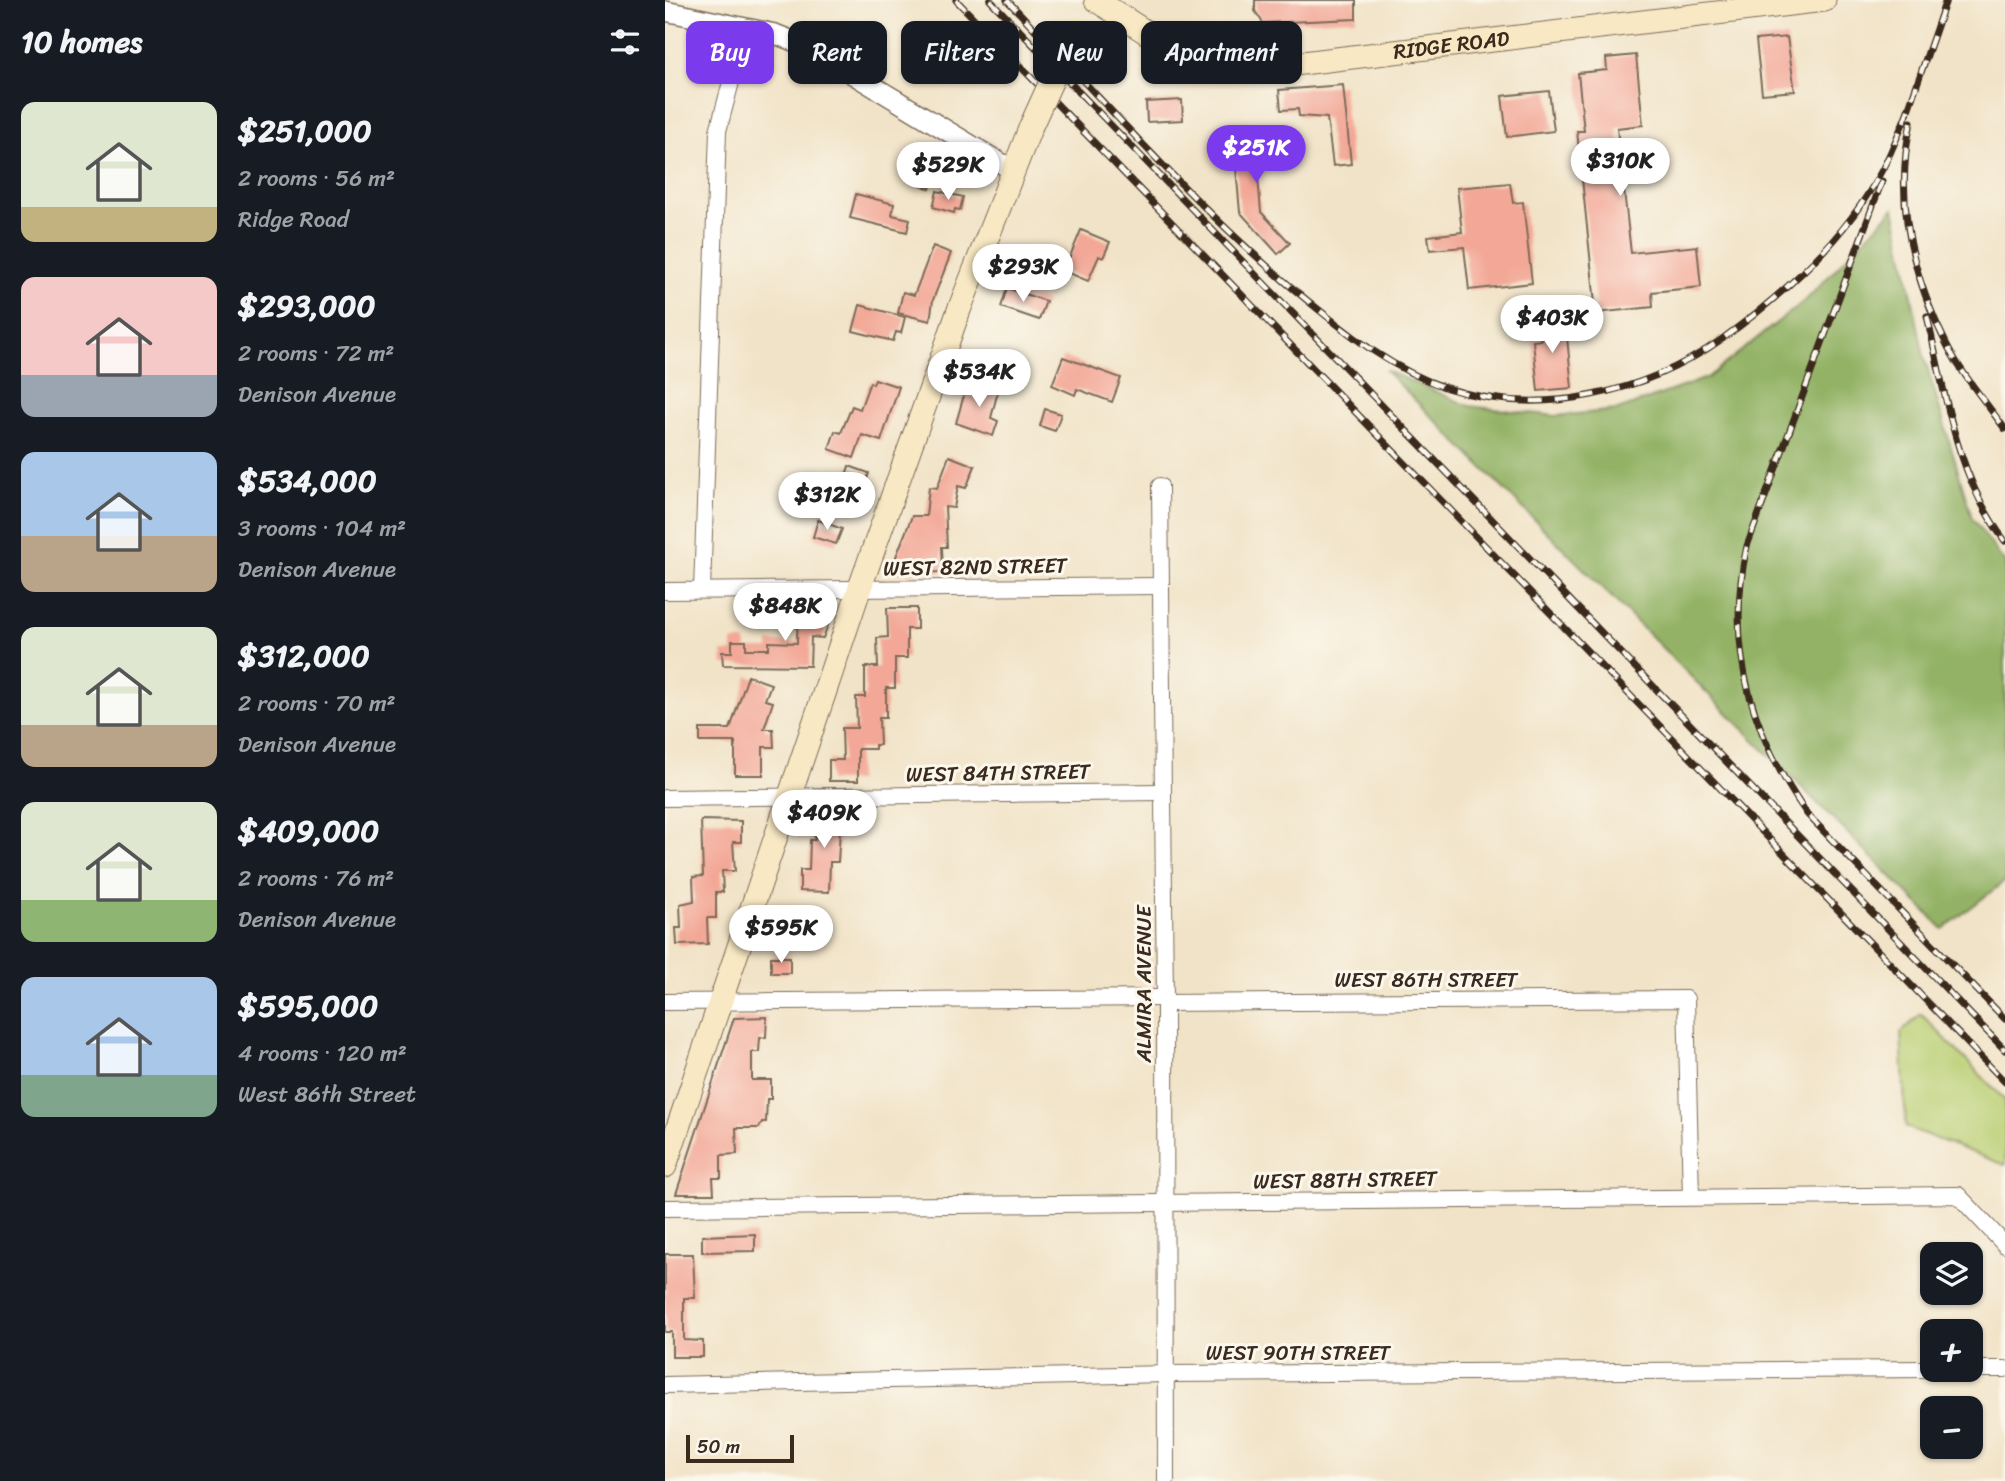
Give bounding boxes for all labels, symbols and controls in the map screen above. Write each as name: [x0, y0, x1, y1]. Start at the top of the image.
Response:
text: 10 homes: [21, 15, 142, 69]
street label: RIDGE ROAD: [1391, 19, 1512, 71]
chip: Buy: [686, 21, 774, 84]
chip: Rent: [788, 21, 887, 84]
chip: Filters: [901, 21, 1019, 84]
chip: New: [1033, 21, 1127, 84]
chip: Apartment: [1141, 21, 1302, 84]
icon: filters: [606, 23, 644, 61]
text: $251,000: [238, 104, 372, 158]
pin: $251K: [1207, 125, 1305, 185]
text: $251K: [1223, 127, 1289, 168]
icon: home: [77, 130, 161, 214]
pin: $310K: [1571, 138, 1669, 198]
text: $310K: [1587, 140, 1653, 181]
pin: $529K: [899, 142, 997, 202]
text: $529K: [913, 144, 983, 185]
text: 2 rooms · 56 m²: [238, 158, 395, 199]
text: Ridge Road: [238, 199, 349, 240]
pin: $293K: [974, 244, 1072, 304]
text: $293K: [988, 246, 1058, 287]
text: $293,000: [238, 279, 375, 333]
pin: $403K: [1503, 296, 1601, 355]
text: $403K: [1516, 297, 1588, 338]
icon: home: [77, 305, 161, 389]
text: 2 rooms · 72 m²: [238, 333, 394, 374]
pin: $534K: [930, 350, 1028, 409]
text: $534K: [944, 351, 1014, 392]
text: Denison Avenue: [238, 374, 396, 415]
text: $534,000: [238, 454, 377, 508]
pin: $312K: [778, 472, 876, 532]
text: $312K: [794, 474, 860, 515]
icon: home: [77, 480, 161, 564]
text: 3 rooms · 104 m²: [238, 508, 406, 549]
street label: WEST 82ND STREET: [883, 546, 1069, 588]
text: Denison Avenue: [238, 549, 396, 590]
pin: $848K: [736, 584, 834, 643]
text: $848K: [749, 585, 821, 626]
text: $312,000: [238, 629, 370, 683]
icon: home: [77, 655, 161, 739]
text: 2 rooms · 70 m²: [238, 683, 396, 724]
text: Denison Avenue: [238, 724, 396, 765]
street label: WEST 84TH STREET: [906, 752, 1092, 794]
pin: $409K: [775, 790, 873, 850]
text: $409K: [788, 792, 860, 833]
text: $409,000: [238, 804, 379, 858]
icon: home: [77, 830, 161, 914]
text: 2 rooms · 76 m²: [238, 858, 394, 899]
text: Denison Avenue: [238, 899, 396, 940]
street label: ALMIRA AVENUE: [1125, 904, 1163, 1064]
pin: $595K: [732, 906, 830, 965]
text: $595K: [745, 907, 817, 948]
street label: WEST 86TH STREET: [1335, 961, 1519, 999]
text: $595,000: [238, 979, 378, 1033]
icon: home: [77, 1005, 161, 1089]
text: 4 rooms · 120 m²: [238, 1033, 407, 1074]
text: West 86th Street: [238, 1074, 416, 1115]
street label: WEST 88TH STREET: [1253, 1159, 1439, 1201]
map controls: [1920, 1242, 1983, 1459]
button: layers: [1920, 1242, 1983, 1305]
button: +: [1920, 1319, 1983, 1382]
street label: WEST 90TH STREET: [1206, 1334, 1392, 1372]
button: −: [1920, 1396, 1983, 1459]
text: 50 m: [697, 1430, 740, 1463]
scale bar: [686, 1432, 795, 1464]

